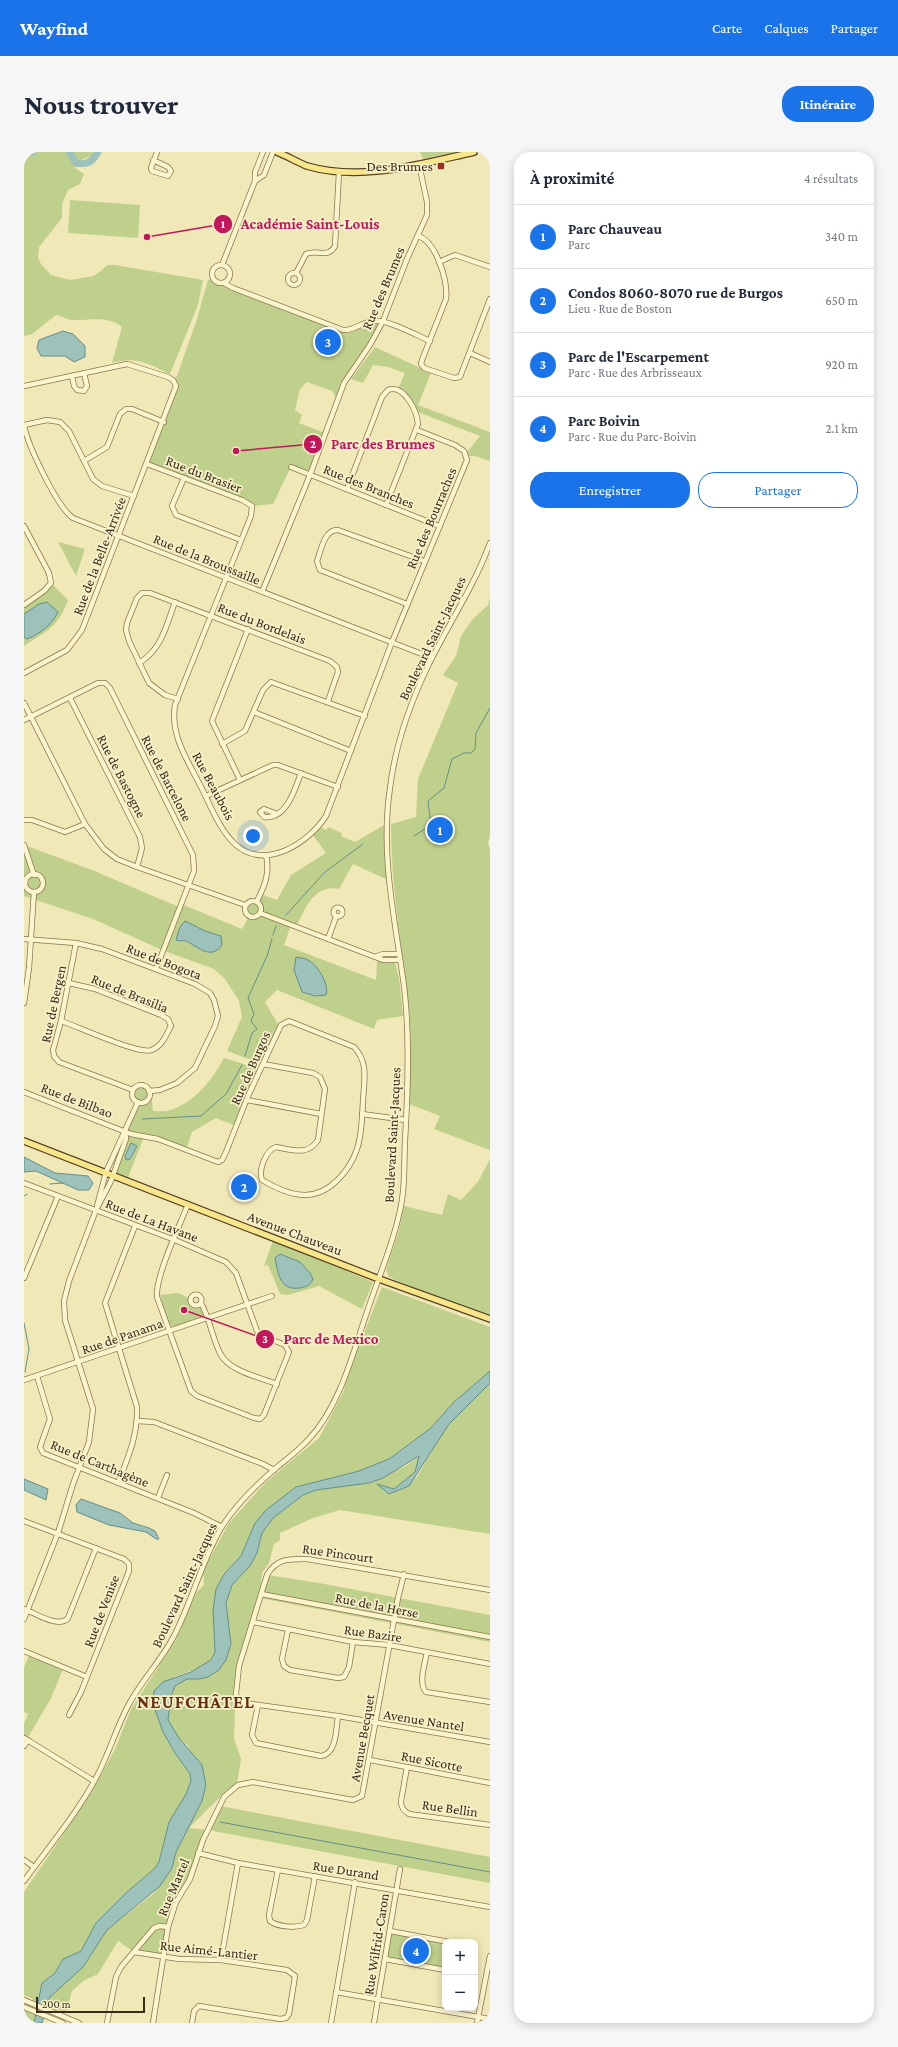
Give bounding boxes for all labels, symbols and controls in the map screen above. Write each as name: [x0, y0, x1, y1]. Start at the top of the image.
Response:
text: Wayfind: [20, 18, 88, 39]
text: Carte: [712, 20, 742, 36]
text: Calques: [764, 20, 809, 36]
text: Partager: [831, 20, 878, 36]
button: Itinéraire: [782, 86, 874, 122]
text: Nous trouver: [24, 89, 178, 120]
place label: Des Brumes: [366, 158, 433, 174]
marker: Des Brumes: [436, 161, 446, 171]
text: À proximité: [530, 169, 614, 188]
text: 4 résultats: [804, 171, 858, 186]
callout: Académie Saint-Louis: [213, 210, 388, 237]
text: Académie Saint-Louis: [240, 216, 379, 232]
text: 1: [221, 217, 226, 231]
text: Parc Chauveau: [568, 221, 662, 237]
text: 1: [541, 229, 545, 244]
text: 340 m: [825, 229, 858, 244]
text: Parc: [568, 237, 590, 252]
street label: Rue des Brumes: [358, 244, 408, 332]
text: Condos 8060-8070 rue de Burgos: [568, 285, 783, 301]
text: 2: [540, 293, 546, 308]
text: 650 m: [825, 293, 858, 308]
text: Lieu · Rue de Boston: [568, 301, 672, 316]
pin: 3: [315, 327, 341, 357]
text: Parc de l'Escarpement: [568, 349, 709, 365]
text: 3: [540, 357, 546, 372]
text: 920 m: [825, 357, 858, 372]
text: Parc · Rue des Arbrisseaux: [568, 365, 702, 380]
text: Parc Boivin: [568, 413, 640, 429]
text: 4: [539, 421, 547, 436]
text: 2.1 km: [825, 421, 858, 436]
text: Parc · Rue du Parc-Boivin: [568, 429, 697, 444]
callout: Parc des Brumes: [303, 431, 443, 458]
text: Parc des Brumes: [331, 436, 435, 452]
text: 2: [310, 437, 316, 451]
street label: Rue du Brasier: [164, 452, 244, 496]
street label: Rue des Branches: [321, 460, 417, 512]
street label: Rue des Bourraches: [402, 465, 460, 571]
button: Enregistrer: [530, 472, 690, 508]
button: Partager: [698, 472, 858, 508]
street label: Rue de la Belle-Arrivée: [69, 495, 129, 617]
street label: Rue de la Broussaille: [151, 530, 263, 588]
street label: Boulevard Saint-Jacques: [395, 573, 469, 703]
street label: Rue du Bordelais: [216, 599, 308, 647]
street label: Rue de Bastogne: [94, 732, 150, 820]
street label: Rue de Barcelone: [138, 732, 196, 824]
street label: Rue Beaubois: [189, 749, 239, 823]
pin: 1: [427, 815, 453, 845]
your location: [243, 826, 263, 846]
street label: Rue de Bogota: [124, 939, 204, 983]
street label: Rue de Bergen: [37, 963, 69, 1044]
street label: Rue de Brasilia: [89, 970, 171, 1016]
street label: Rue de Burgos: [227, 1029, 273, 1107]
street label: Boulevard Saint-Jacques: [380, 1067, 404, 1203]
street label: Rue de Bilbao: [39, 1079, 115, 1121]
pin: 2: [231, 1172, 257, 1202]
street label: Rue de La Havane: [103, 1195, 201, 1245]
street label: Avenue Chauveau: [245, 1208, 345, 1259]
street label: Rue de Panama: [79, 1314, 165, 1357]
callout: Parc de Mexico: [255, 1325, 386, 1352]
text: Parc de Mexico: [284, 1331, 379, 1347]
text: 3: [262, 1332, 268, 1346]
street label: Rue de Carthagène: [48, 1436, 152, 1490]
street label: Boulevard Saint-Jacques: [148, 1520, 220, 1650]
street label: Rue Pincourt: [301, 1540, 375, 1566]
street label: Rue de Venise: [80, 1573, 122, 1649]
street label: Rue de la Herse: [334, 1589, 420, 1621]
street label: Rue Bazire: [343, 1621, 403, 1645]
district label: NEUFCHÂTEL: [137, 1692, 255, 1712]
street label: Avenue Becquet: [346, 1693, 378, 1783]
street label: Avenue Nantel: [383, 1706, 466, 1734]
street label: Rue Sicotte: [400, 1747, 464, 1775]
street label: Rue Bellin: [421, 1796, 479, 1820]
street label: Rue Martel: [154, 1855, 192, 1918]
street label: Rue Durand: [312, 1857, 381, 1883]
street label: Rue Wilfrid-Caron: [360, 1891, 392, 1996]
pin: 4: [403, 1936, 429, 1966]
street label: Rue Aimé-Lantier: [159, 1937, 259, 1963]
map controls: [442, 1939, 478, 2011]
button: +: [442, 1939, 478, 1975]
button: −: [442, 1975, 478, 2011]
scale bar: [36, 1995, 145, 2014]
text: 200 m: [42, 1998, 71, 2010]

